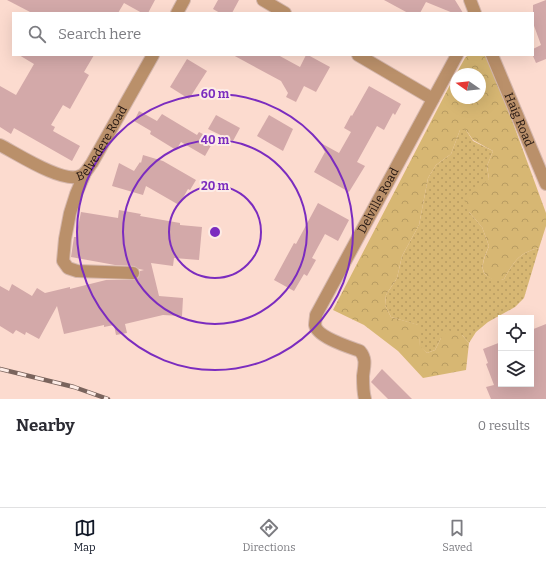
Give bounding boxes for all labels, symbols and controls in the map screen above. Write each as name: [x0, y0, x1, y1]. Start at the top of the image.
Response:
search box: [12, 12, 534, 56]
icon: search: [26, 23, 48, 45]
text: Search here: [58, 25, 141, 43]
north arrow: [450, 68, 486, 104]
text: 60 m: [201, 87, 230, 101]
street label: Haig Road: [502, 91, 536, 149]
street label: Belvedere Road: [74, 103, 130, 184]
text: 40 m: [201, 133, 230, 147]
street label: Delville Road: [355, 165, 401, 236]
text: 20 m: [201, 179, 230, 193]
centre of rings: [208, 225, 222, 239]
map controls: [498, 315, 534, 387]
button: locate: [498, 315, 534, 351]
button: layers: [498, 351, 534, 387]
text: Nearby: [16, 415, 75, 436]
text: 0 results: [478, 418, 530, 433]
tab: Map: [73, 517, 96, 554]
tab: Directions: [243, 517, 295, 554]
tab: Saved: [442, 517, 473, 554]

